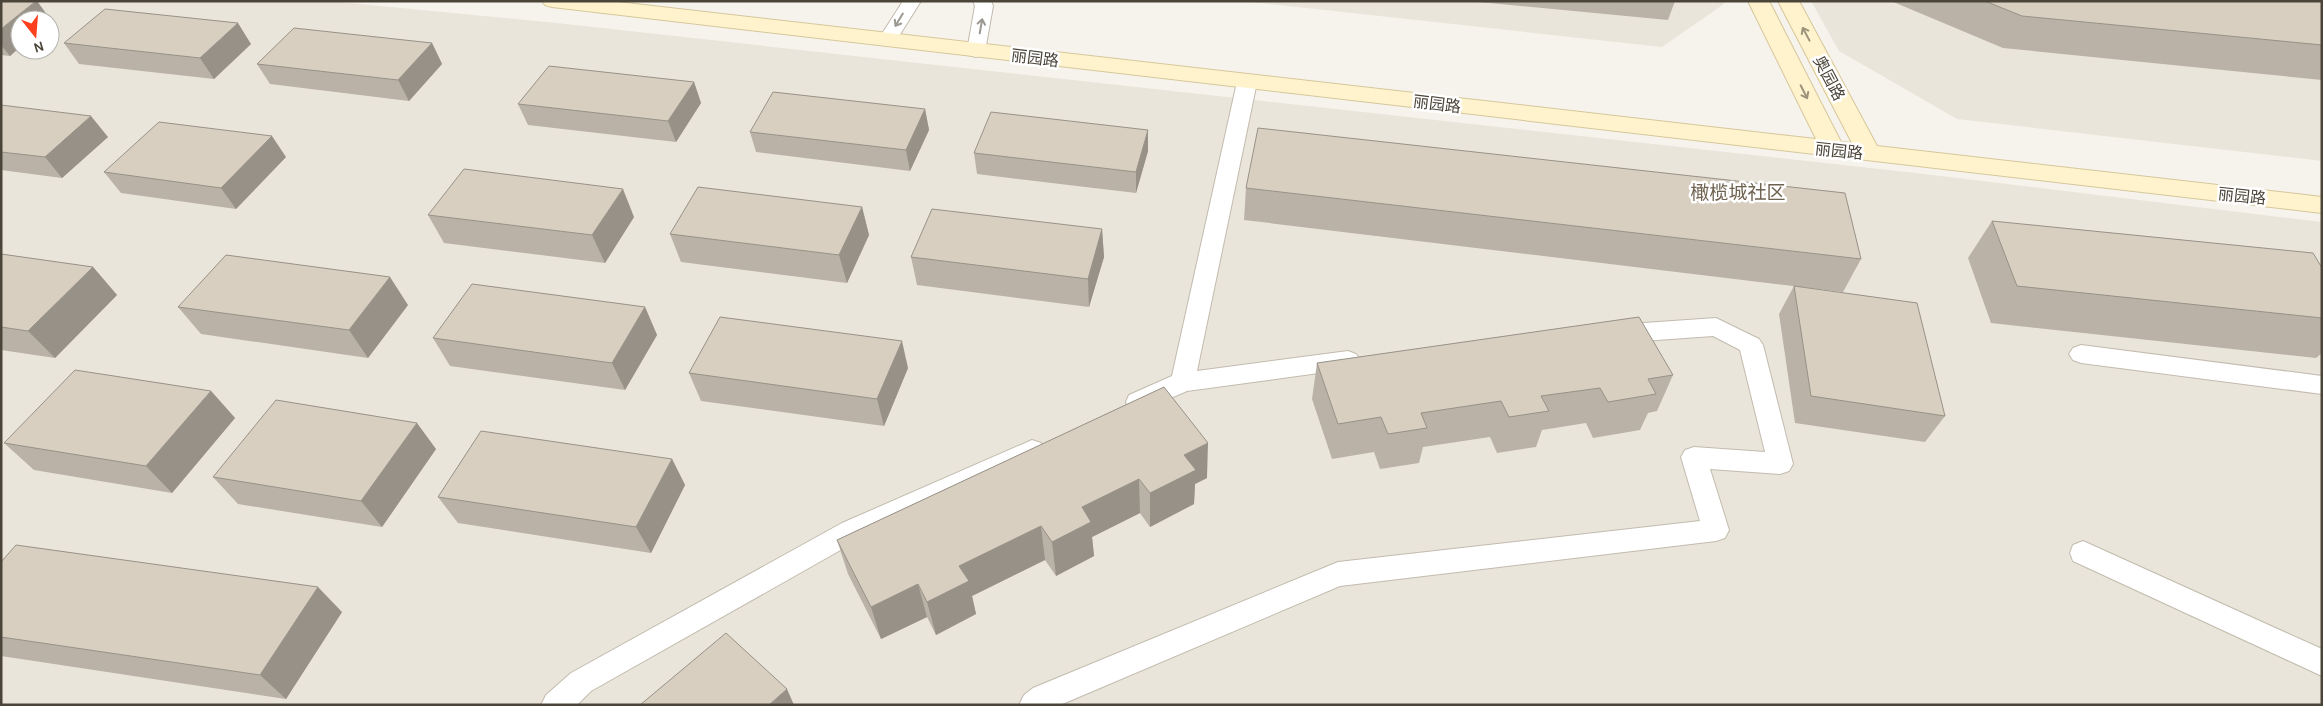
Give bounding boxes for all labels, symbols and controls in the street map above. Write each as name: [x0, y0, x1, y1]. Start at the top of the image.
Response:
north arrow: [10, 10, 60, 60]
one-way arrow: [893, 13, 903, 27]
one-way arrow: [976, 18, 986, 34]
one-way arrow: [1801, 27, 1810, 42]
text: N: [31, 37, 46, 57]
street label: 丽园路: [1010, 46, 1060, 70]
street label: 奥园路: [1809, 52, 1849, 104]
one-way arrow: [1799, 84, 1809, 99]
street label: 丽园路: [1412, 92, 1462, 116]
street label: 丽园路: [1814, 139, 1864, 163]
district label: 橄榄城社区: [1690, 182, 1786, 204]
street label: 丽园路: [2217, 184, 2267, 208]

